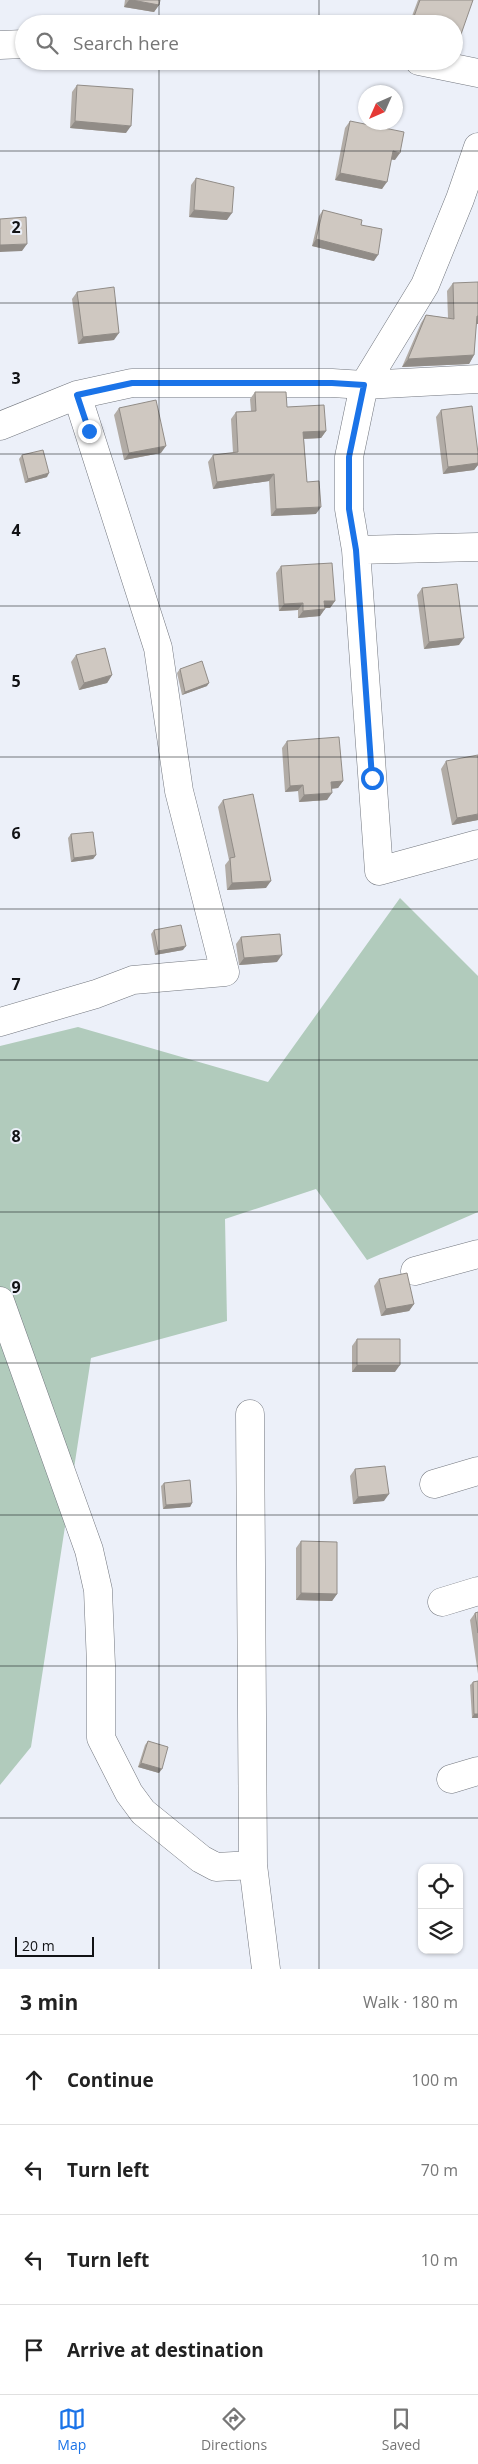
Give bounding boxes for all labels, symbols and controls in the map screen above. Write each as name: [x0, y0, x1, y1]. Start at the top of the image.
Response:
search box: [15, 15, 463, 70]
icon: search: [33, 29, 61, 57]
text: Search here: [73, 30, 179, 56]
north arrow: [358, 85, 403, 130]
text: 2: [11, 216, 21, 238]
text: 3: [11, 367, 21, 389]
route end: [78, 420, 101, 443]
text: 4: [11, 519, 21, 541]
text: 5: [11, 670, 21, 692]
route start: [361, 767, 384, 790]
text: 6: [11, 822, 21, 844]
text: 7: [11, 973, 21, 995]
text: 8: [11, 1125, 21, 1147]
text: 9: [11, 1276, 21, 1298]
map controls: [418, 1864, 463, 1954]
button: locate: [418, 1864, 463, 1909]
button: layers: [418, 1909, 463, 1954]
scale bar: [15, 1934, 94, 1957]
text: 20 m: [22, 1936, 55, 1955]
text: 3 min: [20, 1988, 78, 2016]
text: Walk · 180 m: [363, 1991, 458, 2013]
icon: ahead: [20, 2066, 48, 2094]
text: Continue: [67, 2067, 154, 2093]
text: 100 m: [412, 2069, 458, 2091]
icon: left: [20, 2156, 48, 2184]
text: Turn left: [67, 2157, 149, 2183]
text: 70 m: [421, 2159, 458, 2181]
icon: left: [20, 2246, 48, 2274]
text: Turn left: [67, 2247, 149, 2273]
text: 10 m: [421, 2249, 458, 2271]
icon: arrive: [20, 2336, 48, 2364]
text: Arrive at destination: [67, 2337, 264, 2363]
tab: Map: [57, 2405, 86, 2454]
tab: Directions: [201, 2405, 267, 2454]
tab: Saved: [382, 2405, 421, 2454]

